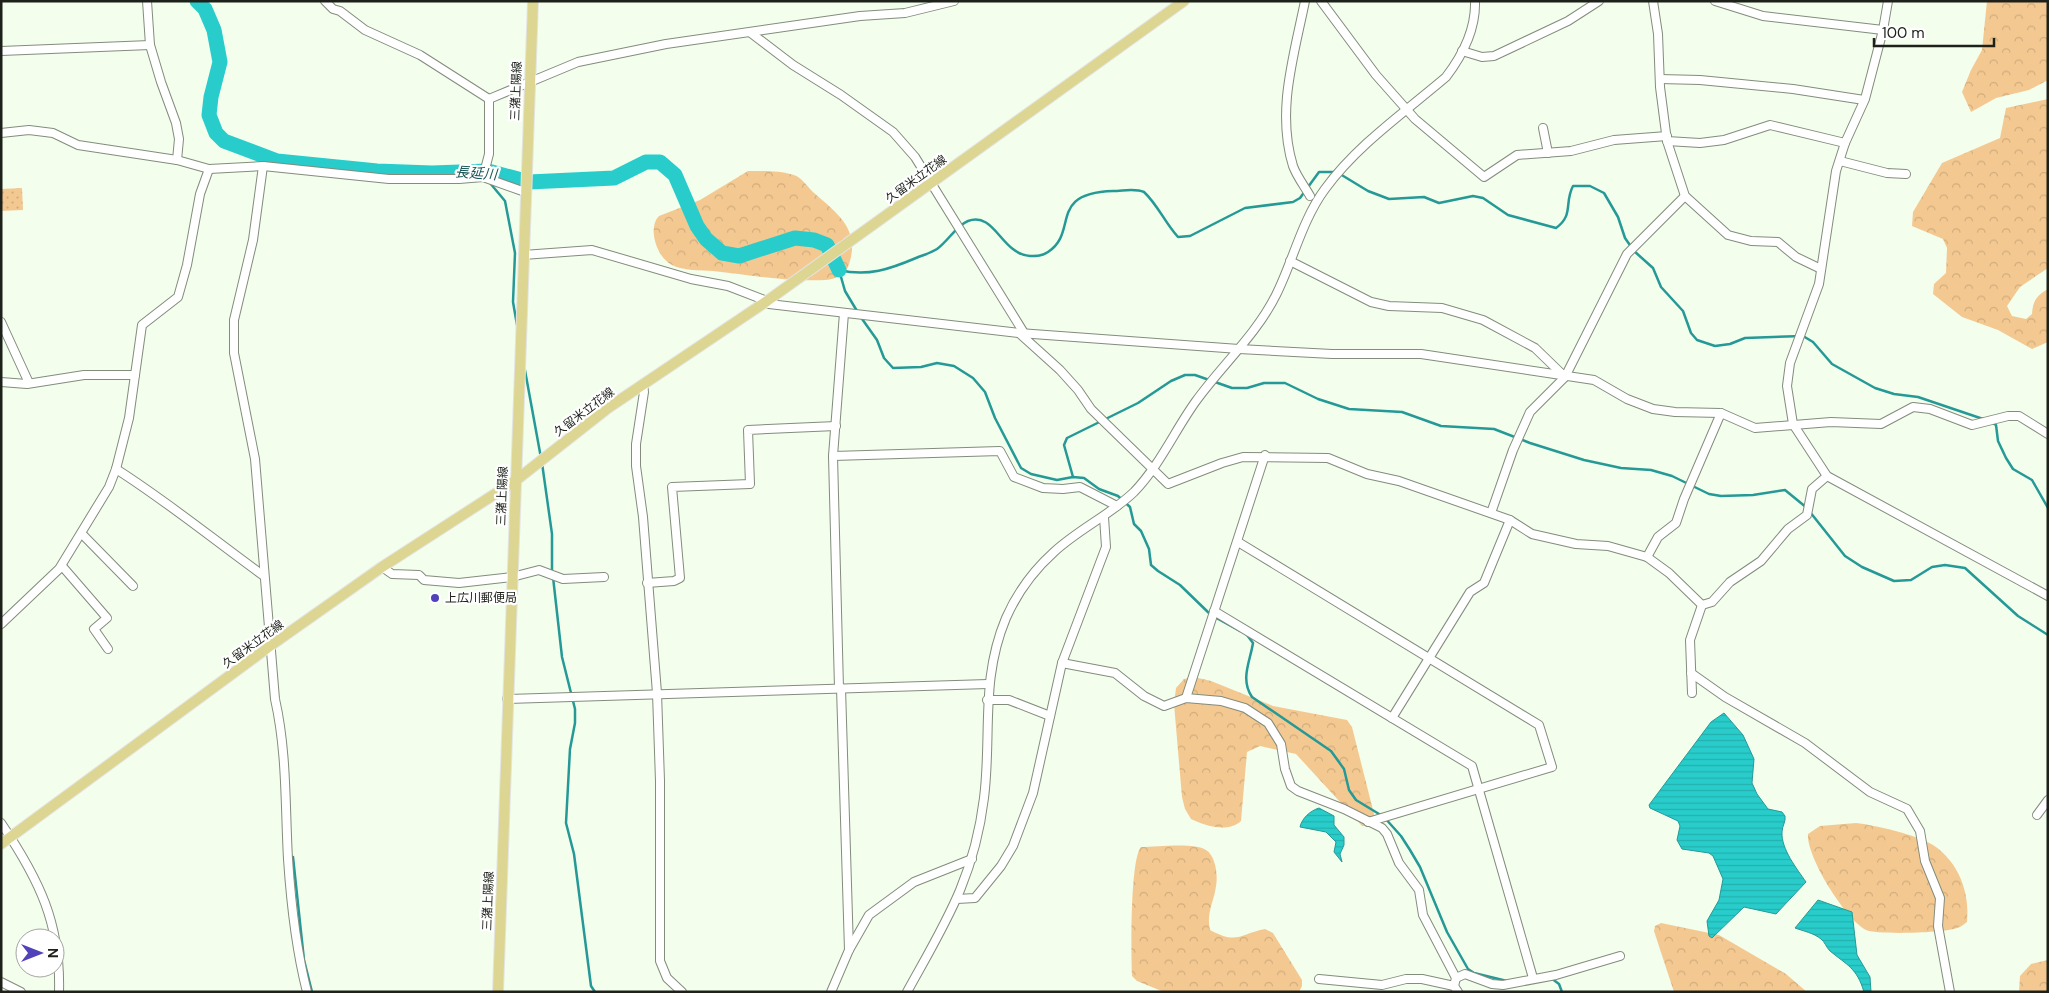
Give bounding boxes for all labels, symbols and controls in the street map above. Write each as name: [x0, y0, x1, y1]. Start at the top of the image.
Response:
scale bar: [1874, 15, 1994, 47]
text: 100 m: [1882, 23, 1925, 43]
street label: 三潴上陽線: [507, 61, 525, 121]
street label: 久留米立花線: [882, 151, 950, 207]
water label: 長延川: [454, 163, 500, 184]
street label: 久留米立花線: [550, 384, 618, 440]
street label: 三潴上陽線: [493, 466, 511, 526]
place label: 上広川郵便局: [445, 590, 517, 606]
marker: 上広川郵便局: [429, 592, 441, 604]
street label: 久留米立花線: [219, 616, 287, 672]
street label: 三潴上陽線: [479, 871, 497, 931]
north arrow: [15, 928, 65, 978]
text: N: [44, 948, 62, 958]

